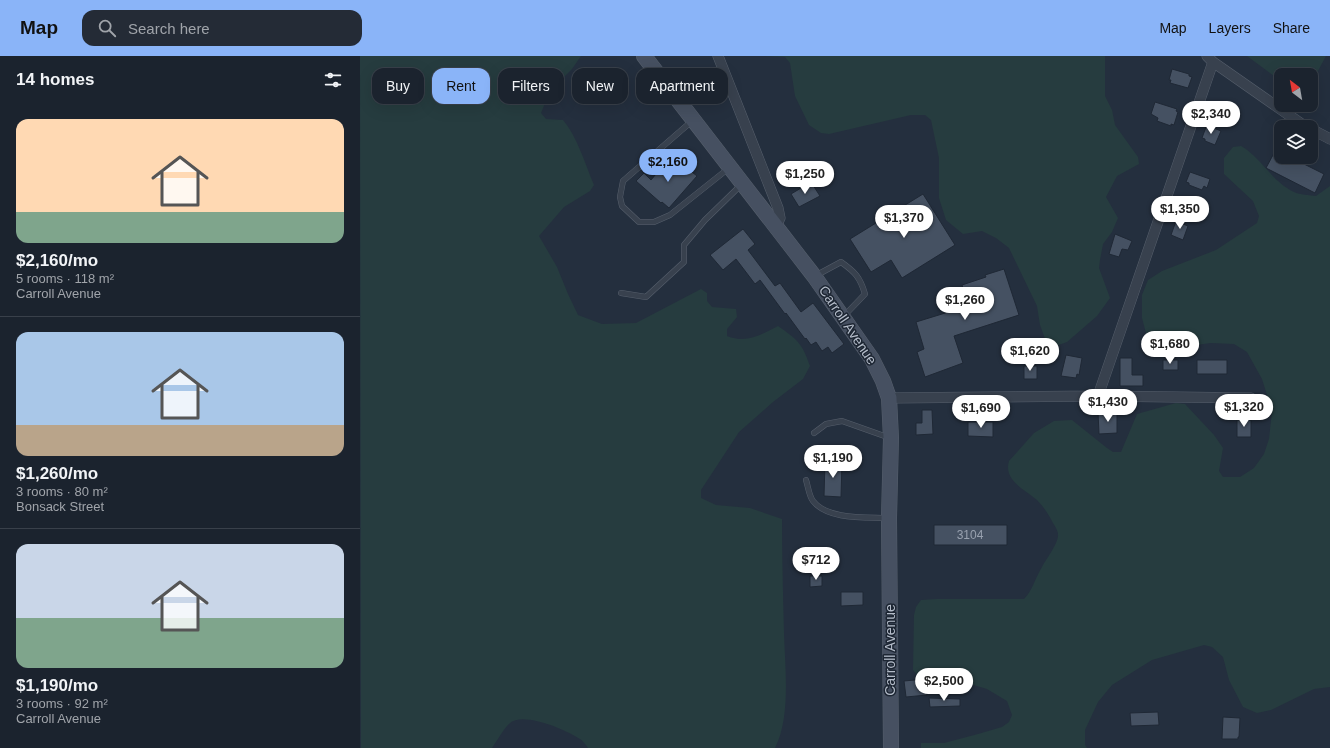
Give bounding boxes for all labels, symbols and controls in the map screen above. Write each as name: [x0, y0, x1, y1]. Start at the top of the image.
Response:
search box: [82, 10, 362, 46]
text: Map: [20, 17, 58, 38]
icon: search: [96, 17, 118, 39]
text: Search here: [128, 20, 210, 37]
text: Map: [1159, 20, 1187, 36]
text: Layers: [1209, 20, 1251, 36]
text: Share: [1273, 20, 1310, 36]
chip: Buy: [372, 68, 424, 104]
chip: Rent: [432, 68, 490, 104]
chip: Filters: [498, 68, 564, 104]
chip: New: [572, 68, 628, 104]
chip: Apartment: [636, 68, 728, 104]
north arrow: [1274, 68, 1318, 112]
map controls: [1274, 68, 1318, 164]
icon: filters: [322, 69, 344, 91]
text: 14 homes: [16, 70, 94, 89]
pin: $2,340: [1178, 101, 1244, 135]
text: $2,340: [1191, 106, 1231, 121]
button: layers: [1274, 120, 1318, 164]
icon: home: [144, 145, 216, 217]
pin: $2,160: [635, 149, 701, 183]
text: $2,160: [648, 154, 688, 169]
pin: $1,250: [772, 161, 838, 195]
text: $1,250: [785, 166, 825, 181]
pin: $1,350: [1147, 196, 1213, 230]
text: $1,350: [1160, 201, 1200, 216]
pin: $1,370: [871, 205, 937, 239]
text: $1,370: [884, 210, 924, 225]
text: $2,160/mo: [16, 251, 98, 270]
text: 5 rooms · 118 m²: [16, 271, 114, 286]
street label: Carroll Avenue: [816, 283, 880, 368]
text: Carroll Avenue: [16, 286, 101, 301]
pin: $1,260: [932, 287, 998, 321]
text: $1,260: [945, 292, 985, 307]
pin: $1,680: [1137, 331, 1203, 365]
text: $1,680: [1150, 336, 1190, 351]
pin: $1,620: [997, 338, 1063, 372]
text: $1,620: [1010, 343, 1050, 358]
icon: home: [144, 358, 216, 430]
pin: $1,430: [1075, 389, 1141, 423]
text: $1,430: [1088, 394, 1128, 409]
pin: $1,320: [1211, 394, 1277, 428]
pin: $1,690: [948, 395, 1014, 429]
text: $1,320: [1224, 399, 1264, 414]
text: $1,690: [961, 400, 1001, 415]
pin: $1,190: [800, 445, 866, 479]
text: $1,190: [813, 450, 853, 465]
text: $1,260/mo: [16, 464, 98, 483]
text: 3 rooms · 80 m²: [16, 484, 108, 499]
text: Bonsack Street: [16, 499, 104, 514]
house number: 3104: [957, 528, 984, 542]
pin: $712: [792, 547, 840, 581]
text: $712: [802, 552, 830, 567]
icon: home: [144, 570, 216, 642]
street label: Carroll Avenue: [882, 604, 898, 696]
pin: $2,500: [911, 668, 977, 702]
text: $2,500: [924, 673, 964, 688]
text: $1,190/mo: [16, 676, 98, 695]
text: 3 rooms · 92 m²: [16, 696, 108, 711]
text: Carroll Avenue: [16, 711, 101, 726]

